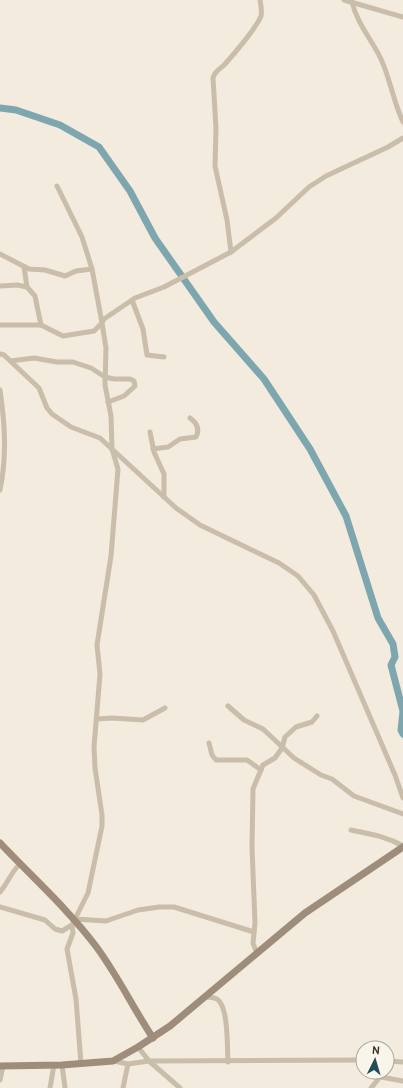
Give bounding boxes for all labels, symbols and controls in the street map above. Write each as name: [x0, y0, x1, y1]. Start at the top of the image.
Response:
north arrow: [355, 1040, 395, 1080]
text: N: [371, 1043, 380, 1057]

